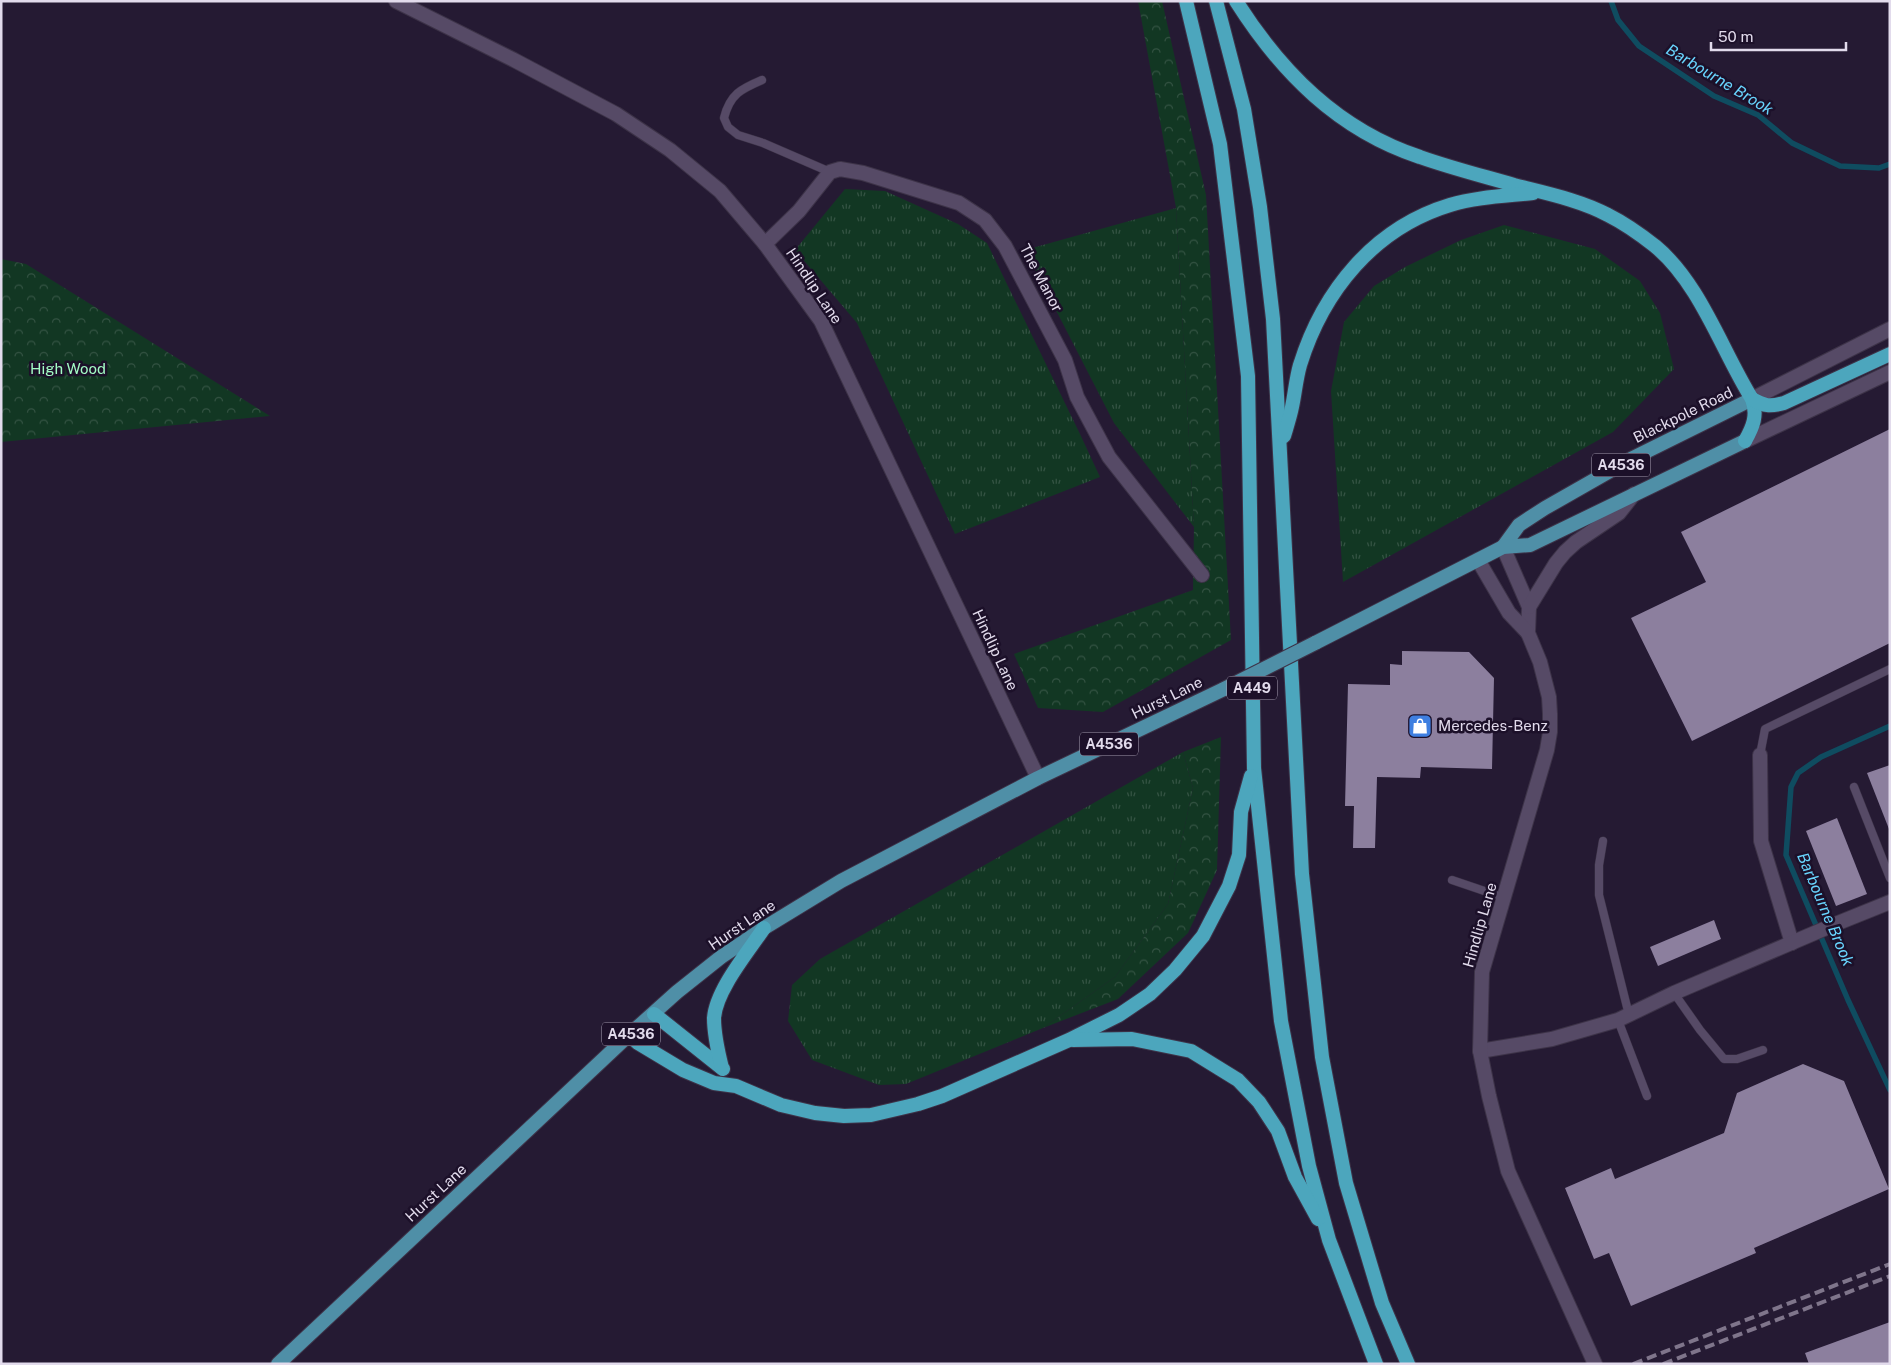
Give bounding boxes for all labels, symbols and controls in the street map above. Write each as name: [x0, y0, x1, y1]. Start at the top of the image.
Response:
scale bar: [1711, 20, 1846, 52]
text: 50 m: [1718, 28, 1753, 45]
water label: Barbourne Brook: [1663, 40, 1777, 119]
street label: The Manor: [1017, 241, 1066, 315]
street label: Hindlip Lane: [783, 245, 846, 327]
park label: High Wood: [30, 360, 106, 377]
street label: Blackpole Road: [1630, 383, 1735, 446]
road number: A4536: [1592, 454, 1650, 476]
street label: Hindlip Lane: [969, 606, 1022, 693]
street label: Hurst Lane: [1129, 673, 1205, 722]
road number: A449: [1227, 676, 1277, 700]
shop icon: Mercedes-Benz: [1407, 713, 1433, 739]
place label: Mercedes-Benz: [1438, 717, 1548, 734]
road number: A4536: [1080, 732, 1138, 756]
water label: Barbourne Brook: [1793, 850, 1858, 969]
street label: Hindlip Lane: [1459, 880, 1500, 969]
street label: Hurst Lane: [705, 896, 778, 953]
road number: A4536: [602, 1022, 660, 1046]
street label: Hurst Lane: [402, 1160, 470, 1225]

